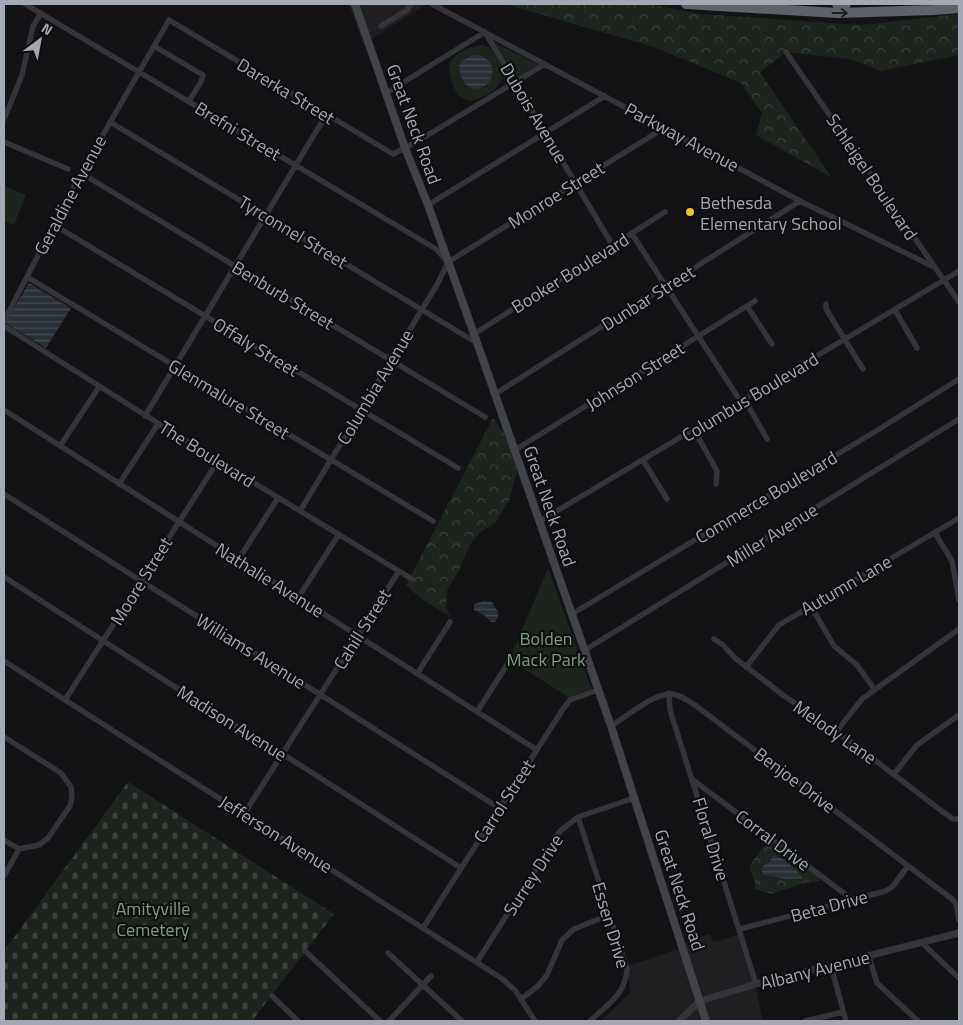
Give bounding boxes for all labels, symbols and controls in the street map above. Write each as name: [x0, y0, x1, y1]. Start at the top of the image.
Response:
one-way arrow: [831, 8, 847, 18]
north arrow: [15, 15, 65, 65]
text: N: [37, 17, 57, 40]
street label: Darerka Street: [232, 51, 341, 131]
street label: Dubois Avenue: [493, 58, 575, 168]
street label: Great Neck Road: [380, 60, 448, 188]
street label: Brefni Street: [190, 95, 287, 168]
street label: Parkway Avenue: [620, 96, 744, 178]
street label: Schleigel Boulevard: [820, 108, 924, 246]
street label: Geraldine Avenue: [27, 130, 113, 260]
street label: Monroe Street: [503, 154, 610, 235]
street label: Tyrconnel Street: [233, 189, 353, 276]
place label: Bethesda Elementary School: [700, 189, 842, 237]
marker: Bethesda Elementary School: [684, 206, 696, 218]
street label: Booker Boulevard: [506, 226, 634, 320]
street label: Benburb Street: [227, 254, 340, 337]
street label: Dunbar Street: [596, 258, 701, 338]
street label: Offaly Street: [208, 311, 305, 384]
street label: Columbia Avenue: [330, 324, 420, 450]
street label: Johnson Street: [580, 335, 690, 417]
street label: Columbus Boulevard: [676, 345, 824, 449]
street label: Glenmalure Street: [163, 352, 295, 446]
street label: The Boulevard: [154, 414, 260, 494]
street label: Great Neck Road: [517, 442, 583, 570]
street label: Commerce Boulevard: [690, 444, 842, 550]
street label: Miller Avenue: [721, 496, 823, 574]
street label: Moore Street: [103, 531, 179, 630]
street label: Nathalie Avenue: [210, 536, 330, 624]
street label: Autumn Lane: [795, 548, 897, 622]
street label: Cahill Street: [326, 583, 398, 675]
street label: Williams Avenue: [191, 606, 311, 696]
park label: Bolden Mack Park: [506, 625, 586, 673]
street label: Madison Avenue: [172, 678, 292, 768]
street label: Melody Lane: [788, 693, 882, 771]
street label: Benjoe Drive: [749, 740, 841, 820]
street label: Carrol Street: [467, 753, 542, 848]
street label: Jefferson Avenue: [214, 788, 338, 880]
street label: Floral Drive: [686, 794, 736, 884]
street label: Corral Drive: [730, 803, 816, 877]
street label: Great Neck Road: [648, 826, 712, 954]
street label: Surrey Drive: [496, 829, 570, 921]
street label: Essen Drive: [585, 879, 637, 971]
street label: Beta Drive: [787, 883, 871, 929]
park label: Amityville Cemetery: [116, 895, 190, 943]
street label: Albany Avenue: [757, 943, 873, 997]

